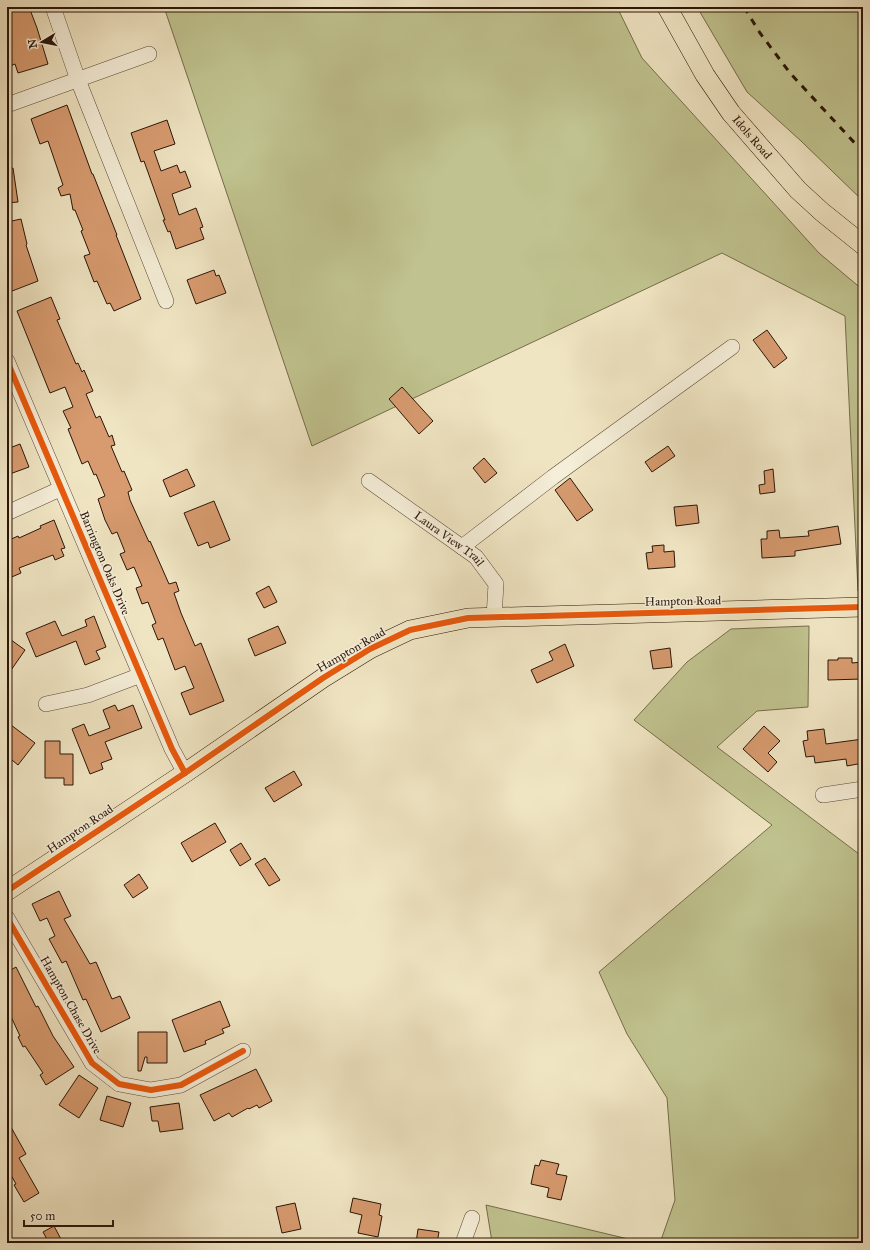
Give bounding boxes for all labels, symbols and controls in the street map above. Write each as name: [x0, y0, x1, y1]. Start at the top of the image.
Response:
north arrow: [22, 22, 62, 62]
text: N: [25, 37, 40, 49]
street label: Idols Road: [729, 113, 775, 162]
street label: Laura View Trail: [412, 508, 488, 569]
street label: Barrington Oaks Drive: [76, 509, 133, 617]
street label: Hampton Road: [645, 593, 721, 609]
street label: Hampton Road: [314, 625, 388, 675]
street label: Hampton Road: [44, 802, 116, 856]
street label: Hampton Chase Drive: [37, 954, 105, 1056]
scale bar: [24, 1202, 113, 1228]
text: 50 m: [30, 1209, 55, 1223]

